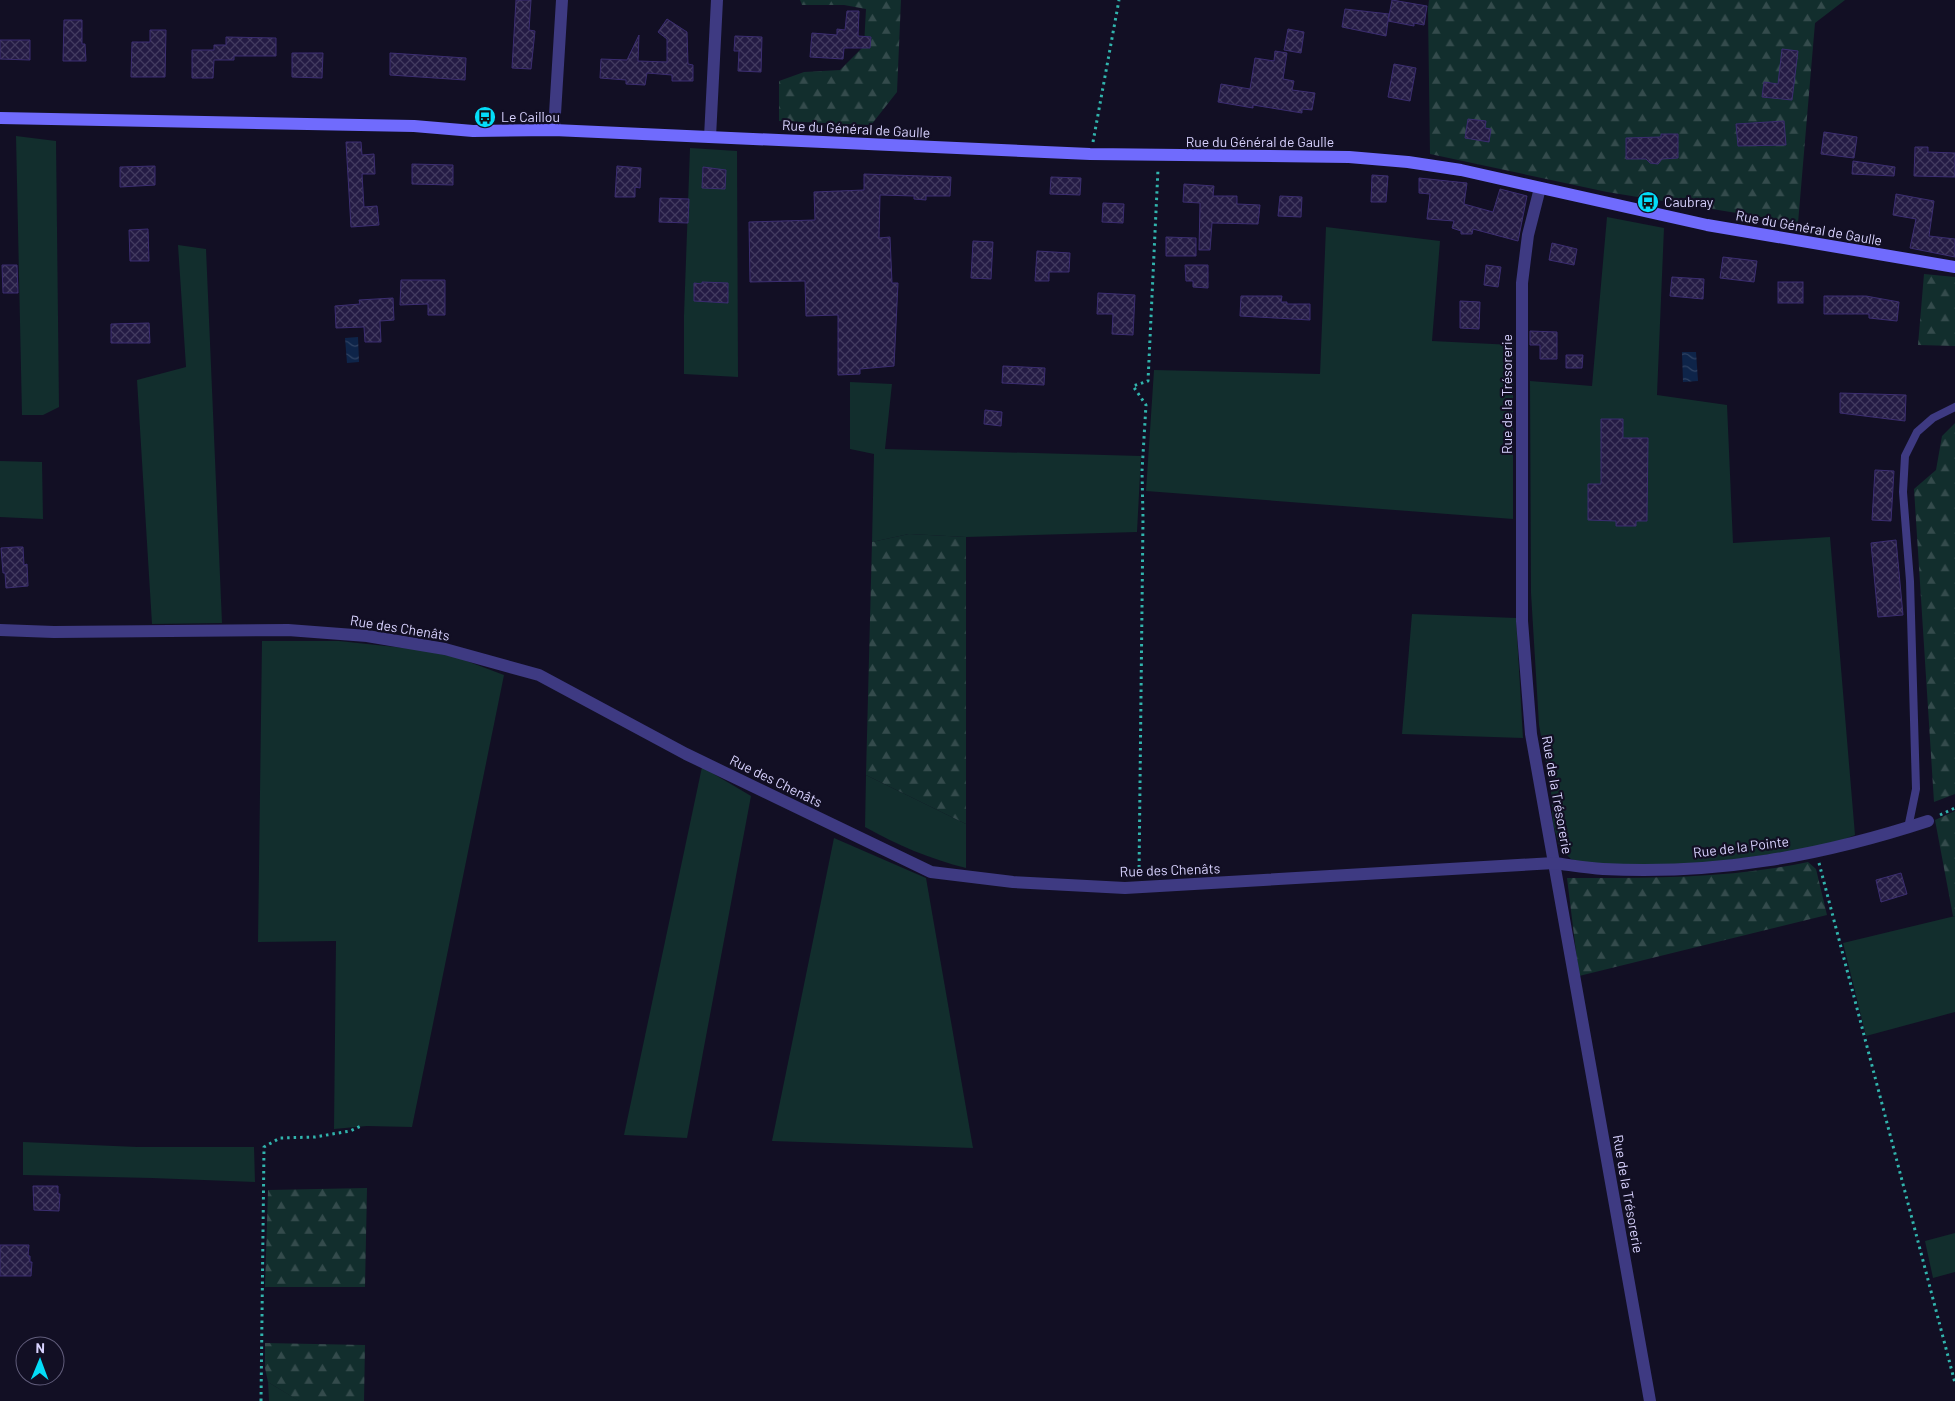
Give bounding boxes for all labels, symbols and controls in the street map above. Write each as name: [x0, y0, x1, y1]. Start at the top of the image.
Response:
bus stop icon: Le Caillou: [473, 105, 497, 129]
place label: Le Caillou: [501, 108, 560, 125]
street label: Rue du Général de Gaulle: [781, 116, 931, 141]
street label: Rue du Général de Gaulle: [1186, 133, 1334, 150]
bus stop icon: Caubray: [1636, 190, 1660, 214]
place label: Caubray: [1664, 193, 1714, 210]
street label: Rue du Général de Gaulle: [1735, 206, 1884, 249]
street label: Rue de la Trésorerie: [1498, 334, 1515, 454]
street label: Rue des Chenâts: [349, 611, 451, 644]
street label: Rue de la Trésorerie: [1539, 734, 1576, 855]
street label: Rue des Chenâts: [727, 751, 825, 810]
street label: Rue de la Pointe: [1692, 832, 1790, 861]
street label: Rue des Chenâts: [1119, 859, 1221, 880]
street label: Rue de la Trésorerie: [1610, 1133, 1647, 1254]
north arrow: [15, 1336, 65, 1386]
text: N: [35, 1339, 45, 1356]

